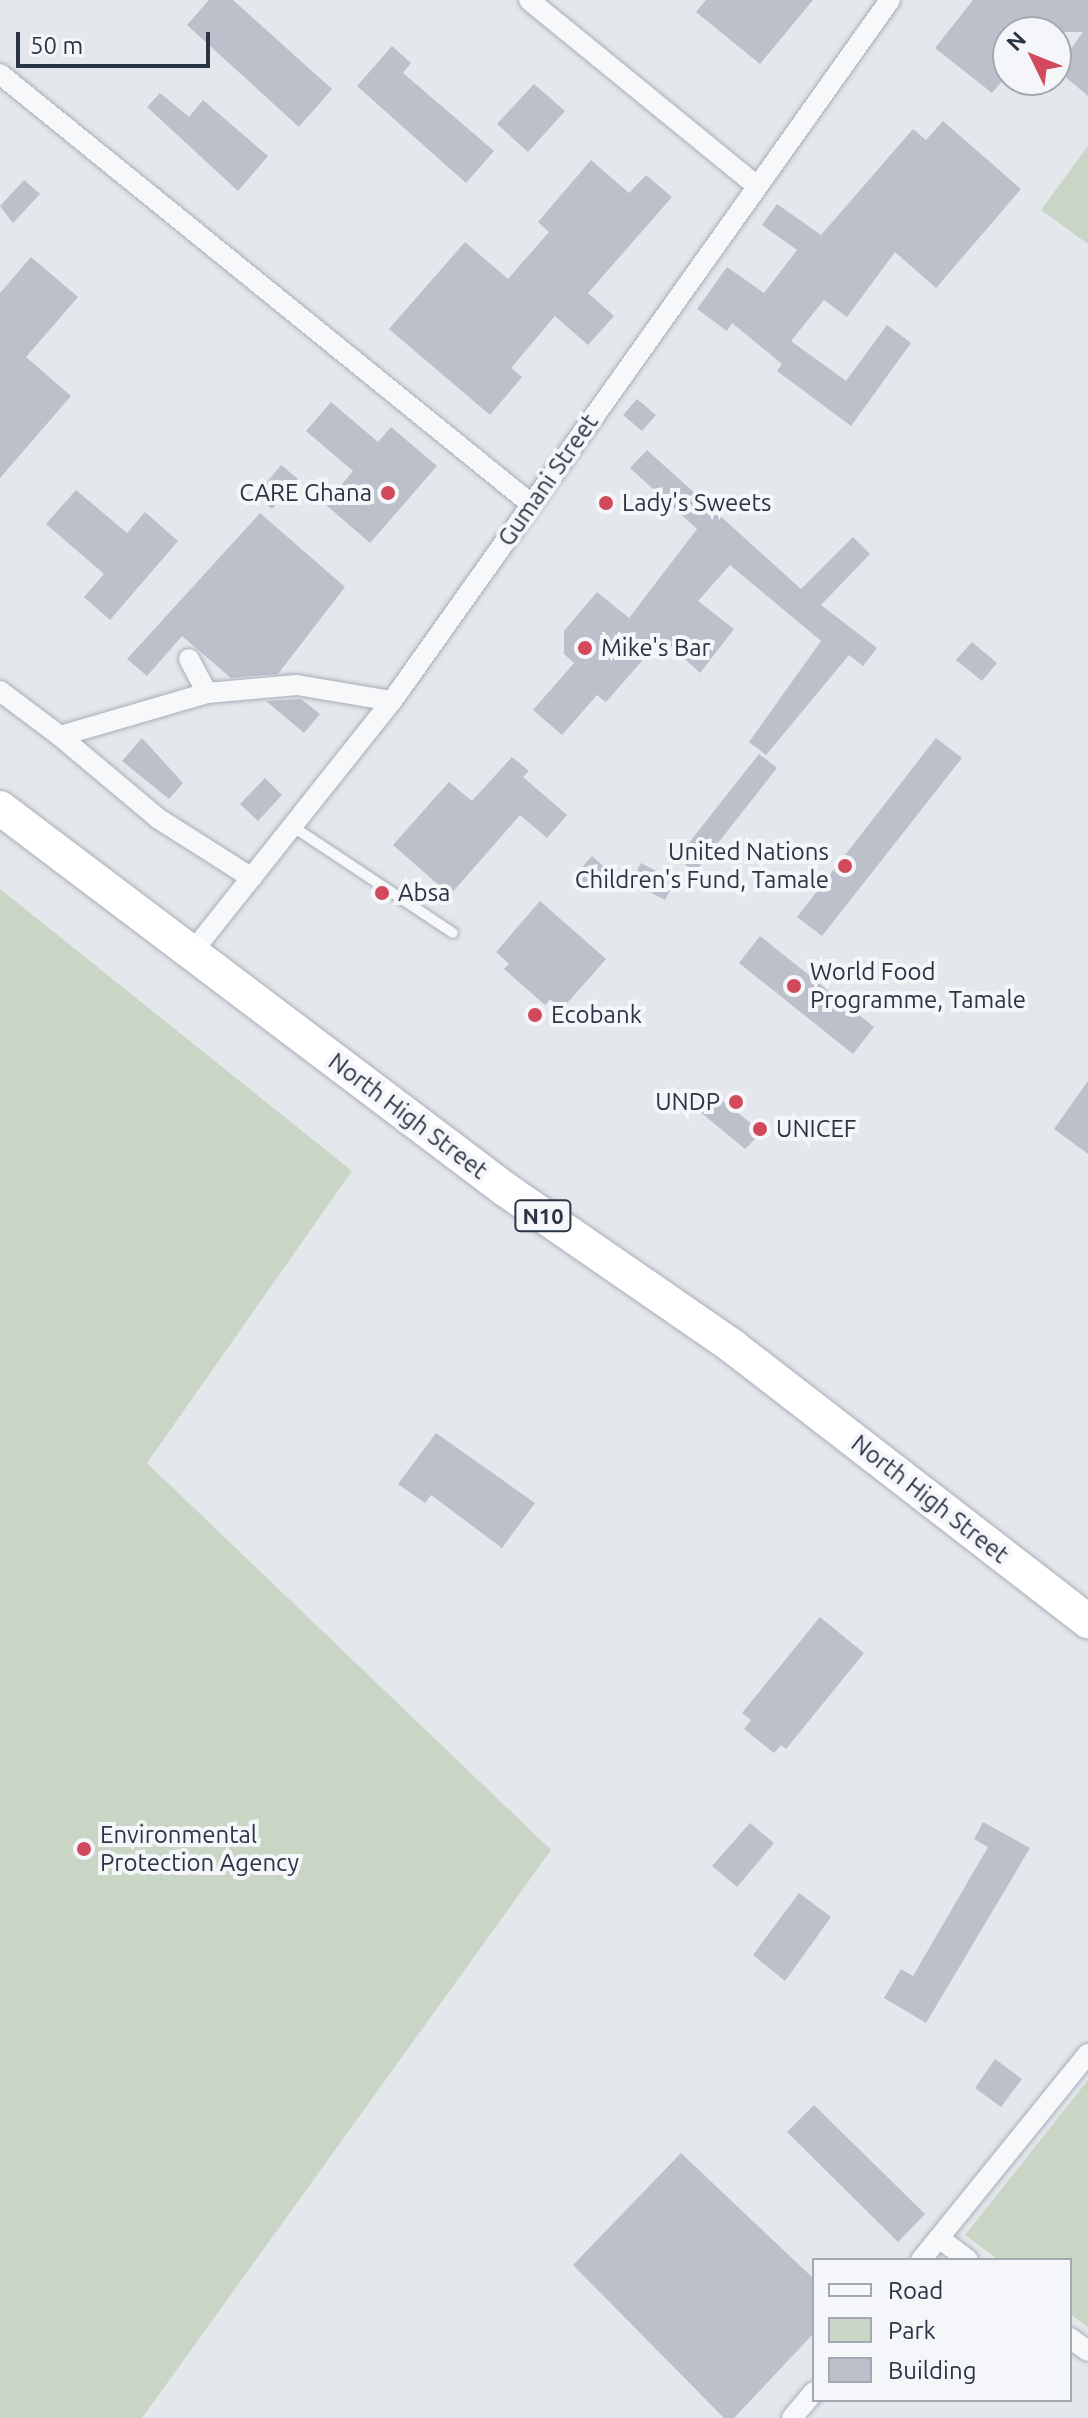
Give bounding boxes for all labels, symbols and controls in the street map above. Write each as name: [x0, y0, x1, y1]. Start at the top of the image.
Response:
scale bar: [20, 16, 214, 66]
north arrow: [992, 16, 1072, 96]
text: N: [1001, 26, 1030, 55]
text: 50 m: [30, 32, 83, 59]
street label: Gumani Street: [492, 408, 604, 552]
place label: CARE Ghana: [239, 479, 372, 507]
marker: CARE Ghana: [379, 484, 397, 502]
place label: Lady's Sweets: [622, 489, 771, 517]
marker: Lady's Sweets: [597, 494, 615, 512]
place label: Mike's Bar: [601, 634, 711, 662]
marker: Mike's Bar: [576, 639, 594, 657]
place label: United Nations Children's Fund, Tamale: [575, 838, 829, 894]
marker: United Nations Children's Fund, Tamale: [836, 857, 854, 875]
place label: Absa: [398, 879, 450, 907]
marker: Absa: [373, 884, 391, 902]
place label: World Food Programme, Tamale: [810, 958, 1026, 1014]
marker: World Food Programme, Tamale: [785, 977, 803, 995]
place label: Ecobank: [551, 1001, 642, 1029]
marker: Ecobank: [526, 1006, 544, 1024]
street label: North High Street: [323, 1047, 493, 1185]
place label: UNDP: [655, 1088, 720, 1116]
marker: UNDP: [727, 1093, 745, 1111]
place label: UNICEF: [776, 1115, 856, 1143]
marker: UNICEF: [751, 1120, 769, 1138]
road number: N10: [513, 1198, 573, 1234]
street label: North High Street: [846, 1429, 1014, 1569]
place label: Environmental Protection Agency: [100, 1821, 299, 1877]
marker: Environmental Protection Agency: [75, 1840, 93, 1858]
legend: [812, 2258, 1072, 2402]
text: Road: [888, 2277, 943, 2304]
text: Park: [888, 2317, 936, 2344]
text: Building: [888, 2357, 976, 2384]

